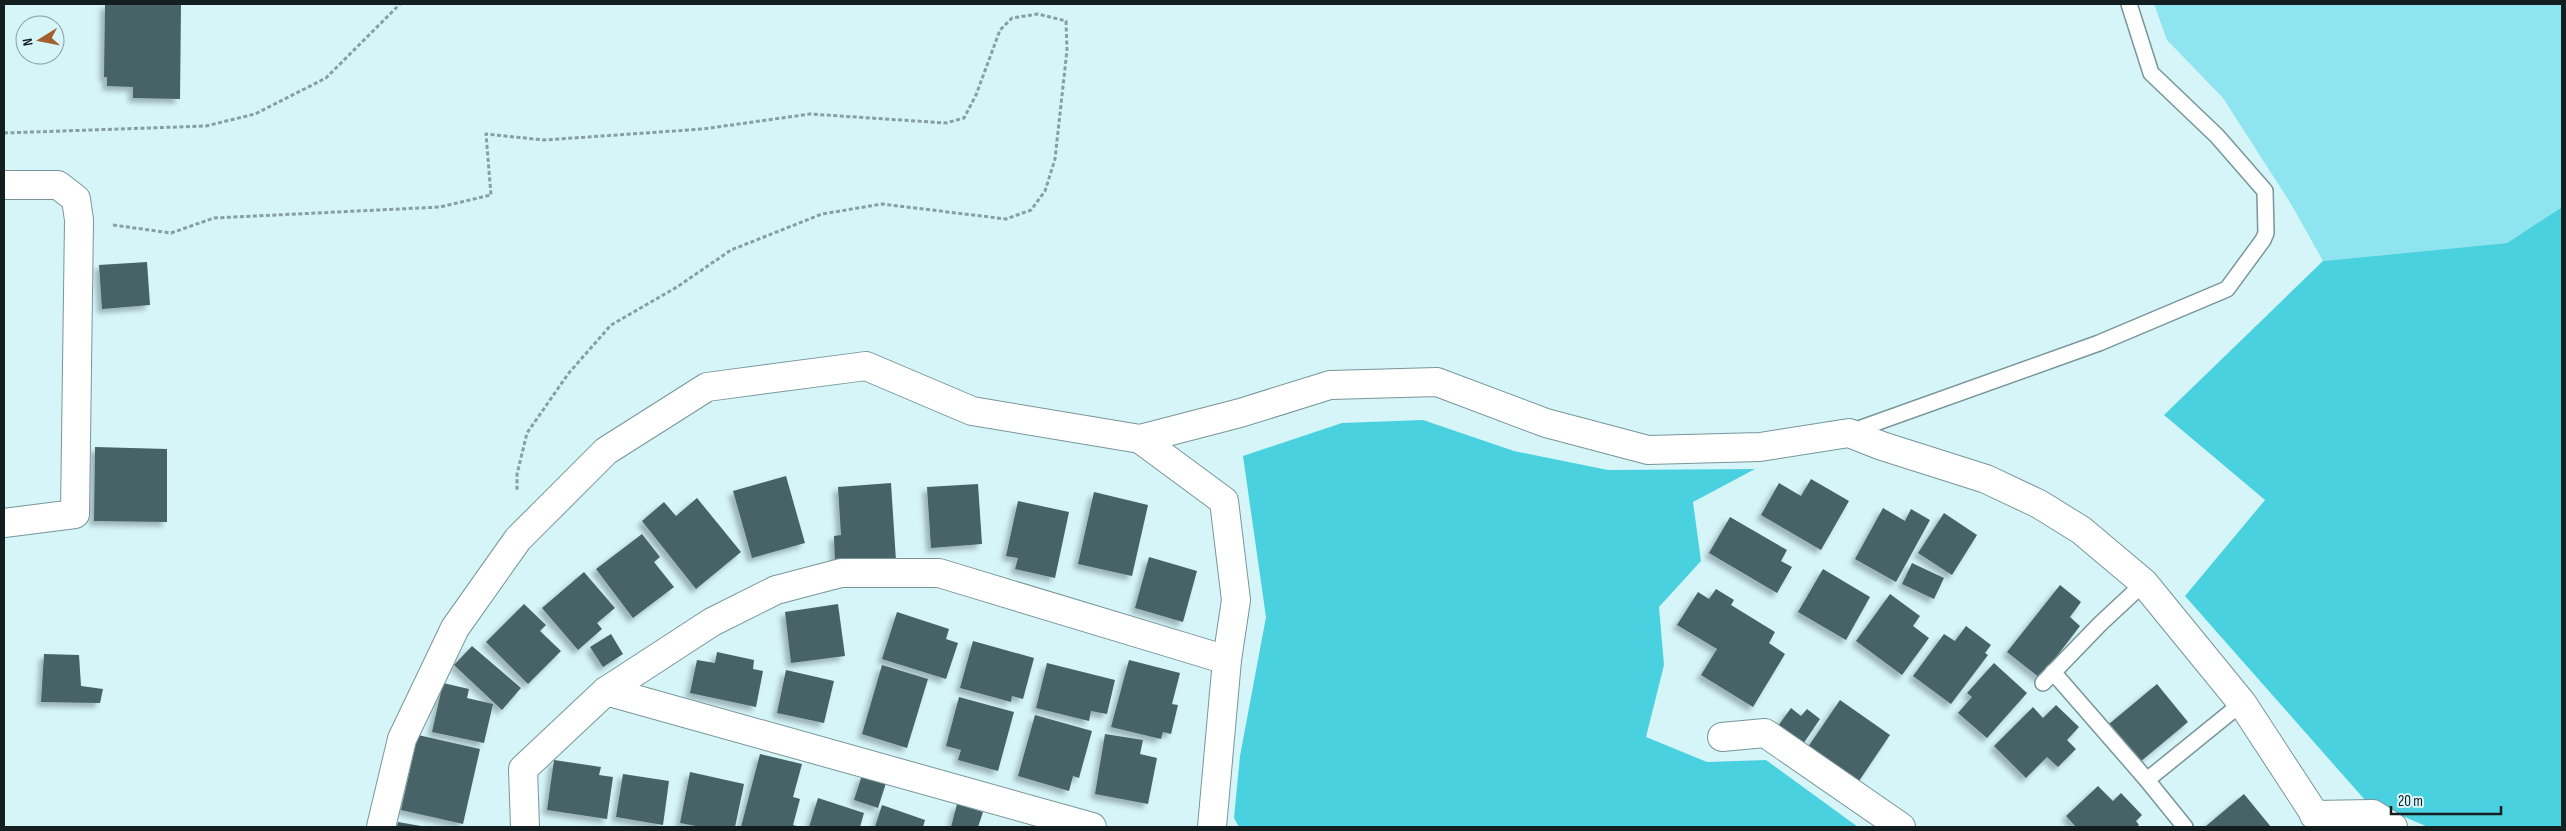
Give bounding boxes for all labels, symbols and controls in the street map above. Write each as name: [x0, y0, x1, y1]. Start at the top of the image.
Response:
north arrow: [15, 15, 65, 65]
text: N: [19, 37, 37, 47]
scale bar: [2391, 784, 2501, 816]
text: 20 m: [2398, 792, 2423, 811]

